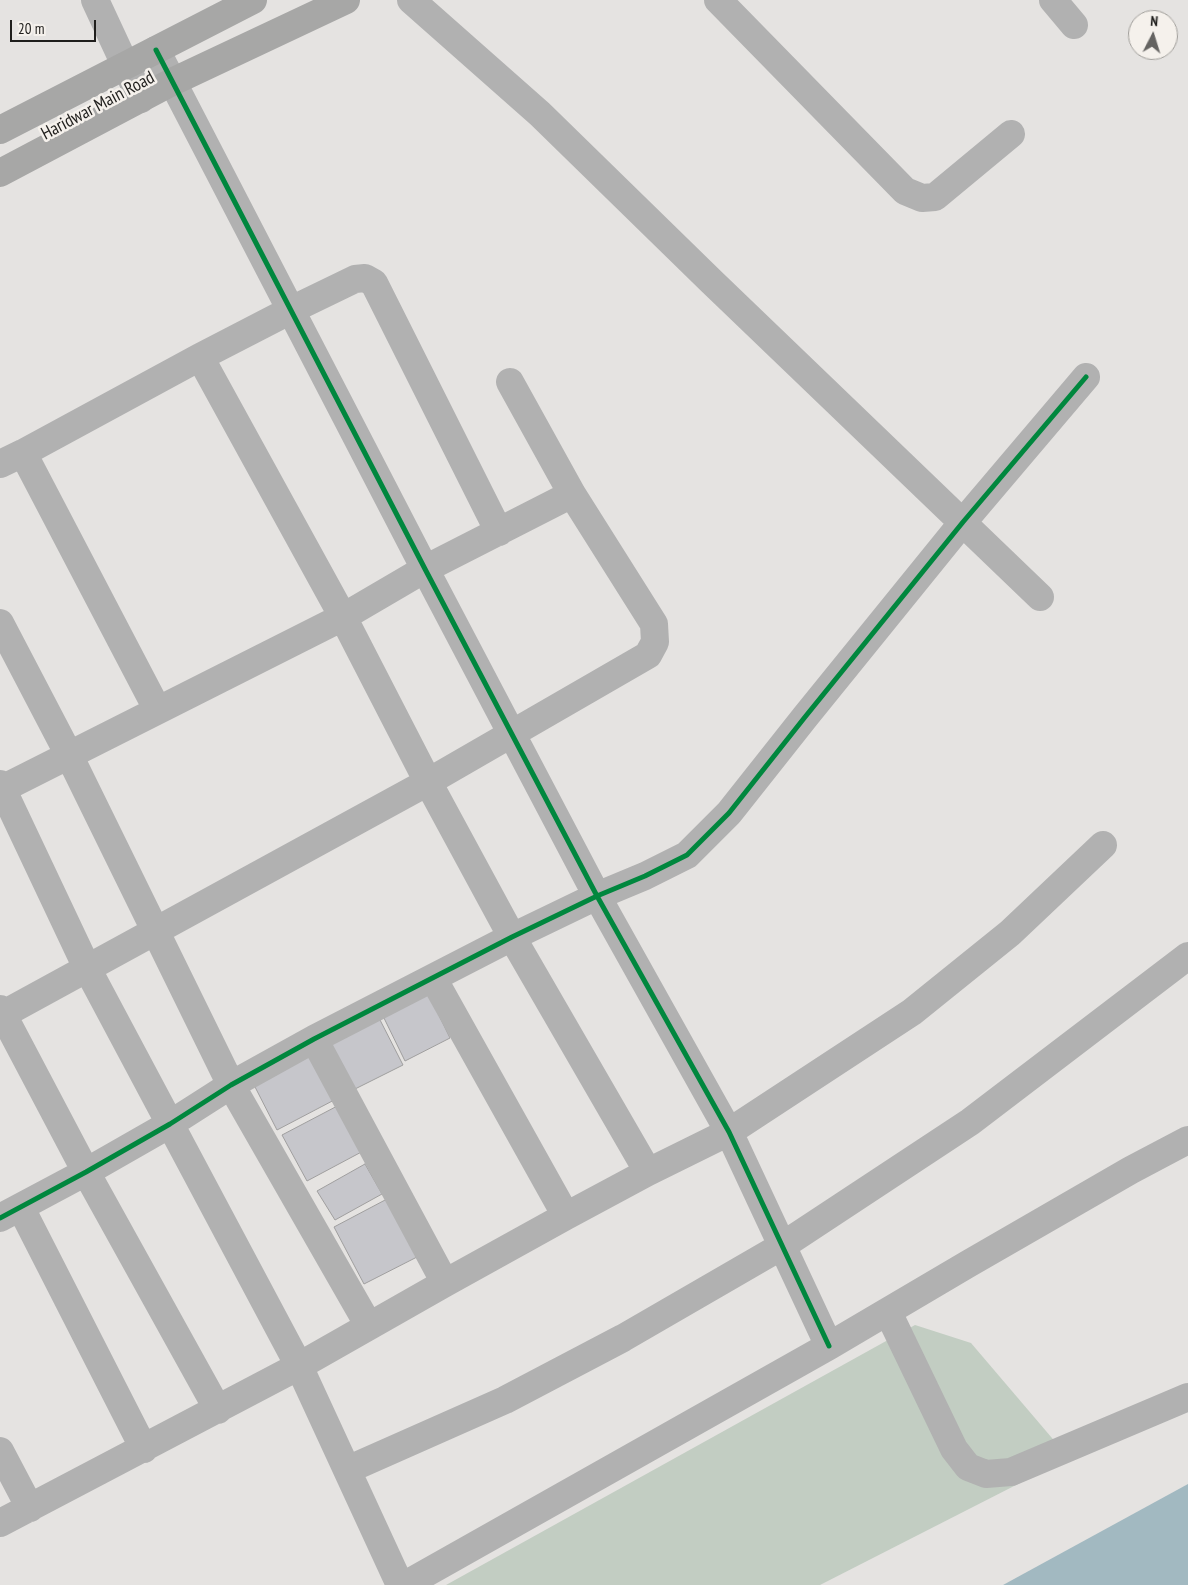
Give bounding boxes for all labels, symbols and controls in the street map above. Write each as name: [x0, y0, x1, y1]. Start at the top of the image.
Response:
scale bar: [12, 10, 99, 42]
north arrow: [1128, 10, 1178, 60]
text: N: [1150, 12, 1159, 30]
text: 20 m: [18, 19, 44, 38]
street label: Haridwar Main Road: [38, 67, 158, 145]

